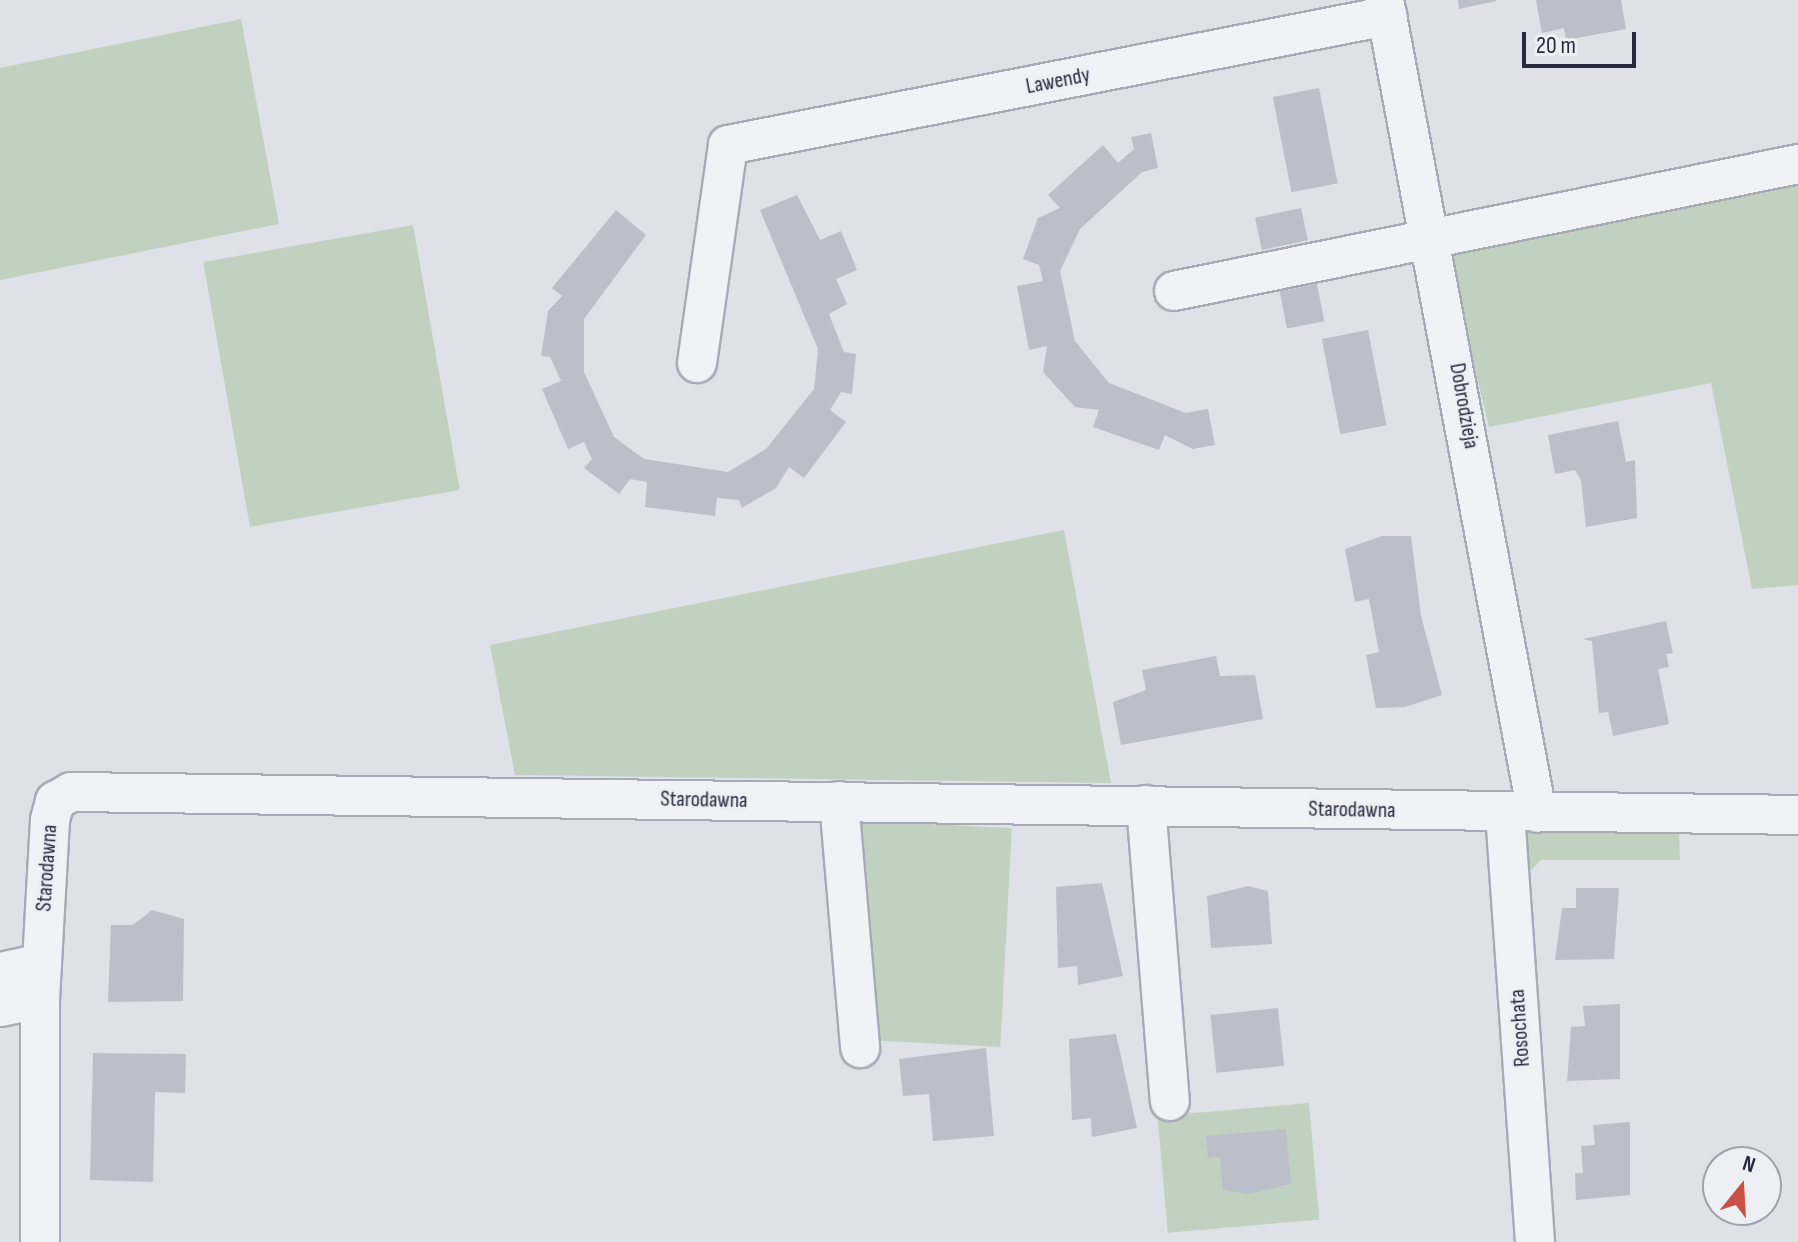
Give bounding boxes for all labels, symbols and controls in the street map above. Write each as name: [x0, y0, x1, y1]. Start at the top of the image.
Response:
scale bar: [1526, 16, 1640, 66]
text: 20 m: [1536, 31, 1576, 60]
street label: Lawendy: [1024, 62, 1092, 100]
street label: Dobrodzieja: [1443, 361, 1485, 451]
street label: Starodawna: [660, 786, 748, 814]
street label: Starodawna: [1308, 796, 1396, 824]
street label: Starodawna: [31, 824, 63, 912]
street label: Rosochata: [1504, 988, 1536, 1068]
north arrow: [1702, 1146, 1782, 1226]
text: N: [1739, 1150, 1759, 1179]

